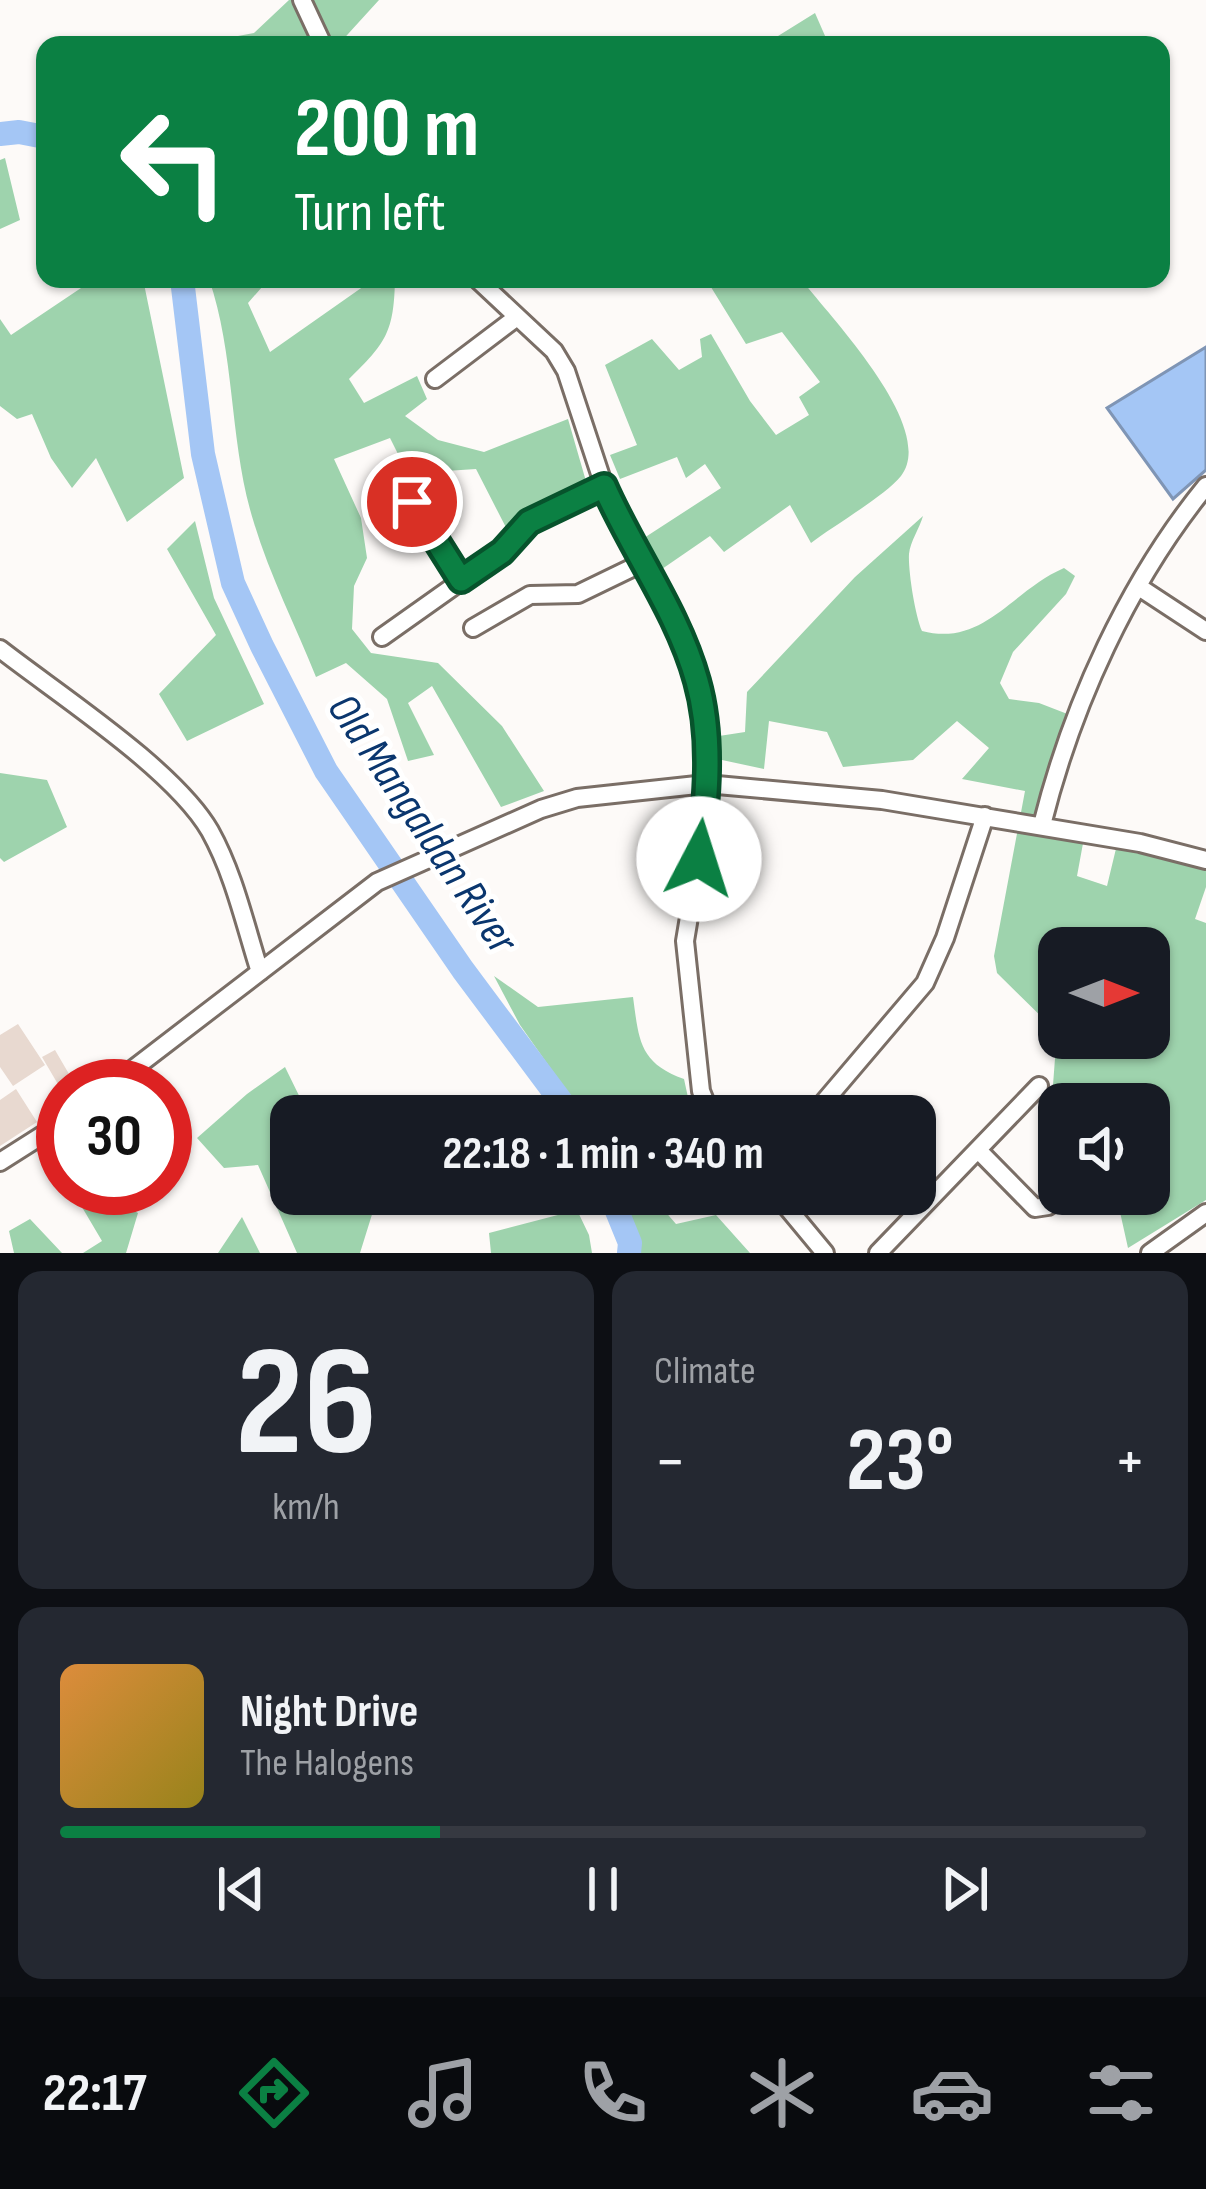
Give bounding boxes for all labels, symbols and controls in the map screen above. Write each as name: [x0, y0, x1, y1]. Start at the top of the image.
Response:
text: 200 m: [294, 79, 480, 180]
icon: left: [96, 84, 252, 240]
text: Turn left: [294, 181, 446, 246]
pin: [361, 451, 463, 553]
icon: arrive: [379, 469, 445, 535]
water label: Old Mangaldan River: [315, 684, 530, 965]
position arrow: [636, 796, 762, 922]
north arrow: [1038, 927, 1170, 1059]
map controls: [1038, 927, 1170, 1215]
speed limit sign: 30: [36, 1059, 192, 1215]
button: sound: [1038, 1083, 1170, 1215]
text: 22:18 · 1 min · 340 m: [442, 1127, 764, 1182]
text: 26: [235, 1312, 377, 1499]
text: Climate: [654, 1348, 756, 1395]
text: 23°: [846, 1408, 954, 1516]
text: −: [654, 1423, 686, 1502]
text: +: [1114, 1423, 1146, 1502]
text: km/h: [272, 1484, 340, 1531]
text: Night Drive: [240, 1685, 418, 1740]
text: The Halogens: [240, 1740, 414, 1787]
icon: previous: [208, 1856, 274, 1922]
icon: pause: [570, 1856, 636, 1922]
icon: next: [932, 1856, 998, 1922]
icon: directions: [232, 2051, 316, 2135]
icon: music: [401, 2051, 485, 2135]
icon: phone: [571, 2051, 655, 2135]
icon: climate: [740, 2051, 824, 2135]
icon: car: [910, 2051, 994, 2135]
icon: filters: [1079, 2051, 1163, 2135]
text: 22:17: [43, 2061, 146, 2126]

